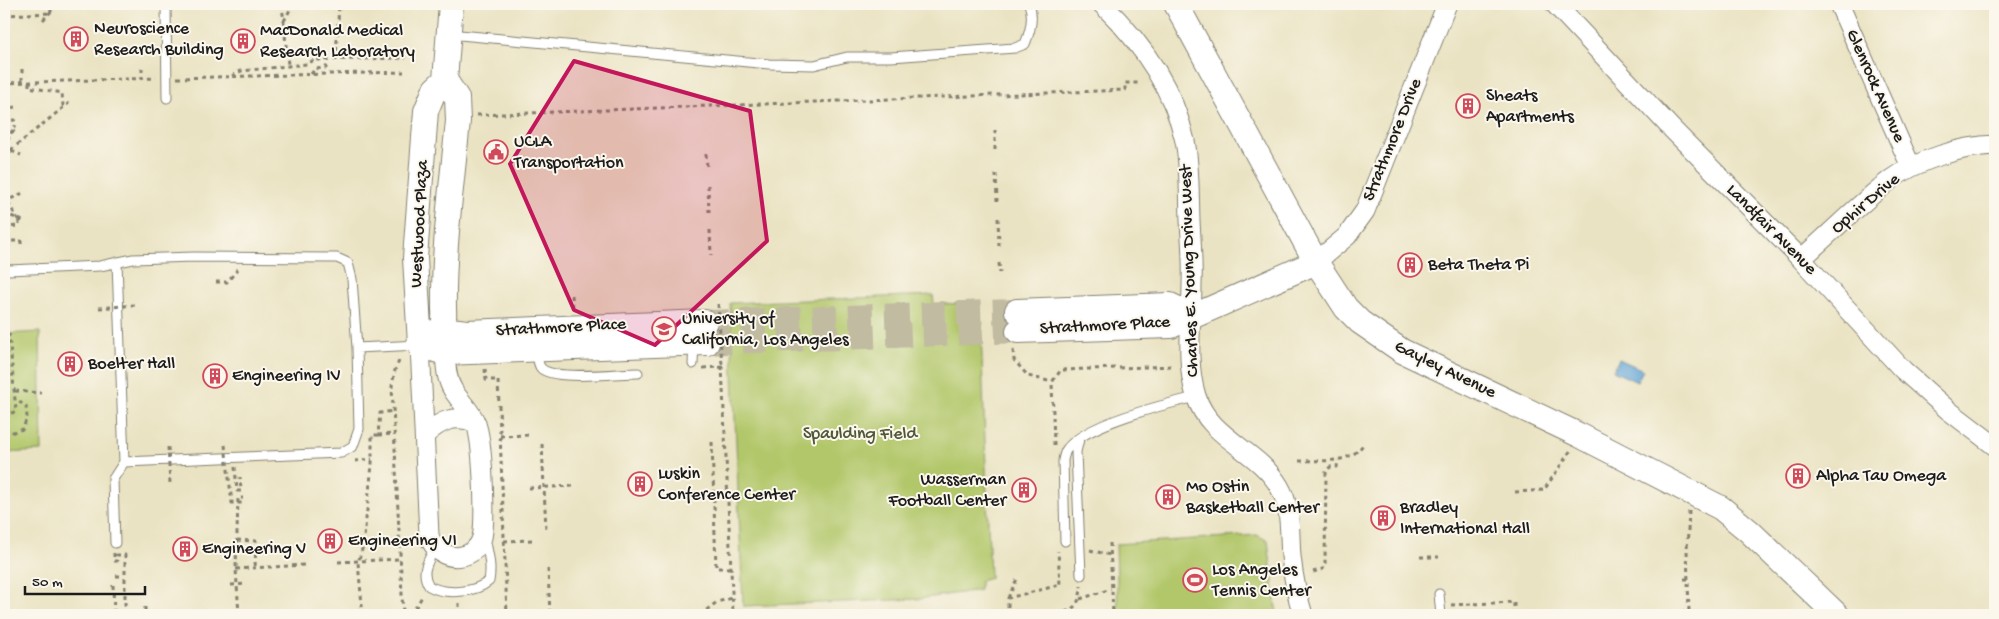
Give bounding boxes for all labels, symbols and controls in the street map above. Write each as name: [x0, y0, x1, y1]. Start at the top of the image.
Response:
place label: Neuroscience Research Building: [94, 19, 224, 61]
place label: MacDonald Medical Research Laboratory: [260, 21, 415, 63]
building icon: Neuroscience Research Building: [63, 26, 89, 52]
street label: Glenrock Avenue: [1841, 26, 1910, 146]
building icon: MacDonald Medical Research Laboratory: [230, 28, 256, 54]
street label: Strathmore Drive: [1359, 75, 1427, 204]
place label: Sheats Apartments: [1486, 86, 1575, 128]
building icon: Sheats Apartments: [1455, 93, 1481, 119]
place label: UCLA Transportation: [513, 132, 624, 174]
public building icon: UCLA Transportation: [483, 139, 509, 165]
street label: Westwood Plaza: [406, 159, 434, 288]
street label: Charles E. Young Drive West: [1176, 163, 1204, 377]
street label: Ophir Drive: [1827, 169, 1905, 239]
street label: Landfair Avenue: [1721, 180, 1821, 280]
building icon: Beta Theta Pi: [1397, 252, 1423, 278]
place label: Beta Theta Pi: [1427, 255, 1530, 276]
place label: University of California, Los Angeles: [682, 309, 850, 351]
street label: Strathmore Place: [1039, 312, 1171, 340]
street label: Strathmore Place: [495, 314, 627, 342]
school or university icon: University of California, Los Angeles: [651, 316, 677, 342]
street label: Gayley Avenue: [1391, 336, 1500, 404]
building icon: Boelter Hall: [57, 351, 83, 377]
place label: Boelter Hall: [87, 354, 175, 375]
building icon: Engineering IV: [202, 363, 228, 389]
place label: Engineering IV: [232, 366, 341, 387]
park label: Spaulding Field: [803, 424, 918, 445]
building icon: Alpha Tau Omega: [1785, 463, 1811, 489]
place label: Luskin Conference Center: [658, 464, 797, 506]
place label: Alpha Tau Omega: [1816, 466, 1947, 487]
place label: Wasserman Football Center: [887, 470, 1008, 512]
building icon: Luskin Conference Center: [627, 471, 653, 497]
building icon: Wasserman Football Center: [1011, 477, 1037, 503]
place label: Mo Ostin Basketball Center: [1185, 477, 1320, 519]
building icon: Mo Ostin Basketball Center: [1155, 484, 1181, 510]
place label: Bradley International Hall: [1399, 498, 1530, 540]
building icon: Bradley International Hall: [1370, 505, 1396, 531]
building icon: Engineering VI: [317, 528, 343, 554]
place label: Engineering VI: [348, 531, 457, 552]
building icon: Engineering V: [172, 536, 198, 562]
place label: Engineering V: [202, 539, 306, 560]
place label: Los Angeles Tennis Center: [1211, 560, 1312, 602]
scale bar: [25, 564, 145, 596]
sports icon: Los Angeles Tennis Center: [1182, 567, 1208, 593]
text: 50 m: [32, 574, 63, 592]

